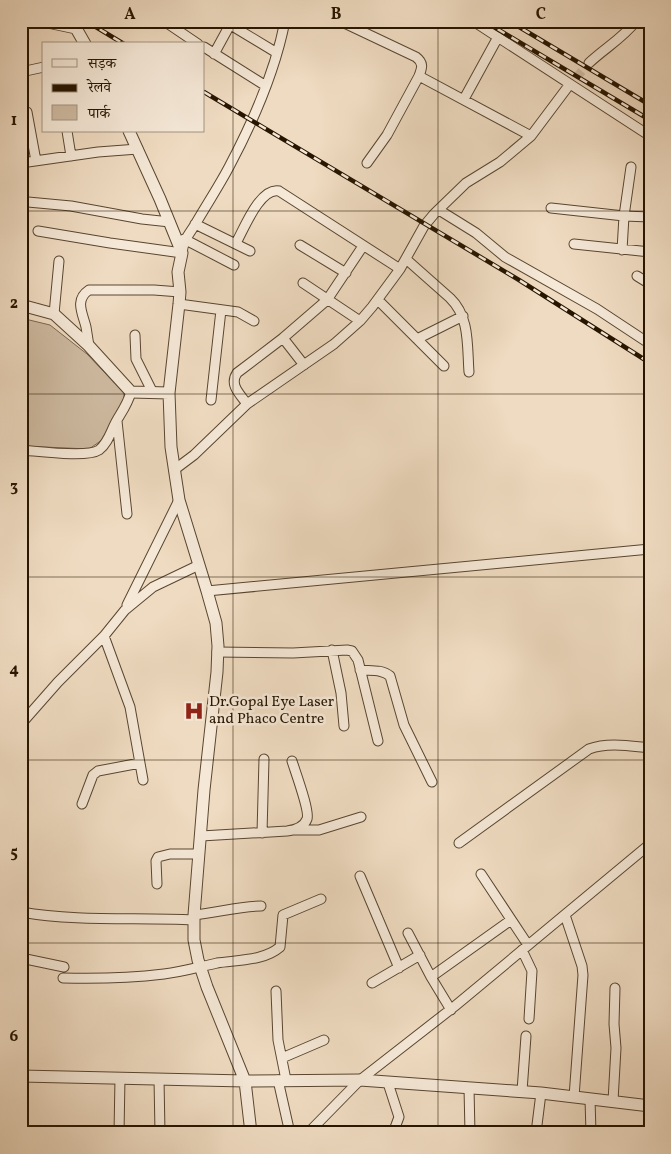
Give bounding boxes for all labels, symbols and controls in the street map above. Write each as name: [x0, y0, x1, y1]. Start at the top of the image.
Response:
text: A: [124, 4, 136, 26]
text: B: [331, 4, 342, 26]
text: C: [536, 4, 546, 26]
legend: [42, 42, 205, 132]
text: सड़क: [87, 54, 117, 75]
text: रेलवे: [86, 78, 112, 99]
text: पार्क: [87, 104, 111, 125]
text: 1: [11, 110, 17, 132]
text: 2: [10, 293, 18, 315]
text: 3: [10, 476, 18, 498]
text: 4: [9, 659, 19, 681]
place label: Dr.Gopal Eye Laser and Phaco Centre: [209, 692, 334, 730]
hospital icon: Dr.Gopal Eye Laser and Phaco Centre: [183, 700, 205, 722]
text: 5: [10, 842, 18, 864]
text: 6: [10, 1026, 19, 1048]

